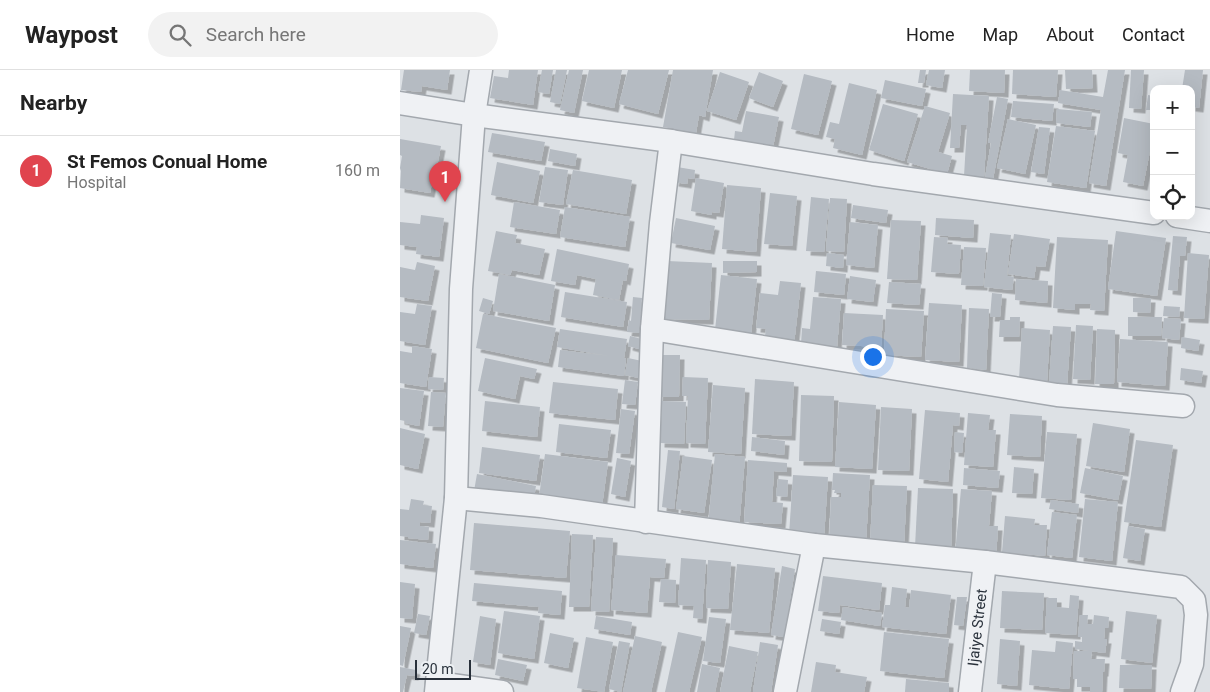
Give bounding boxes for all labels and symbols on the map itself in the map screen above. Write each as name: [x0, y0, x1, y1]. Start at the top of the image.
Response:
pin: 1: [429, 161, 461, 202]
your location: [860, 344, 886, 370]
street label: Ijaiye Street: [964, 588, 991, 667]
scale bar: [415, 657, 471, 680]

